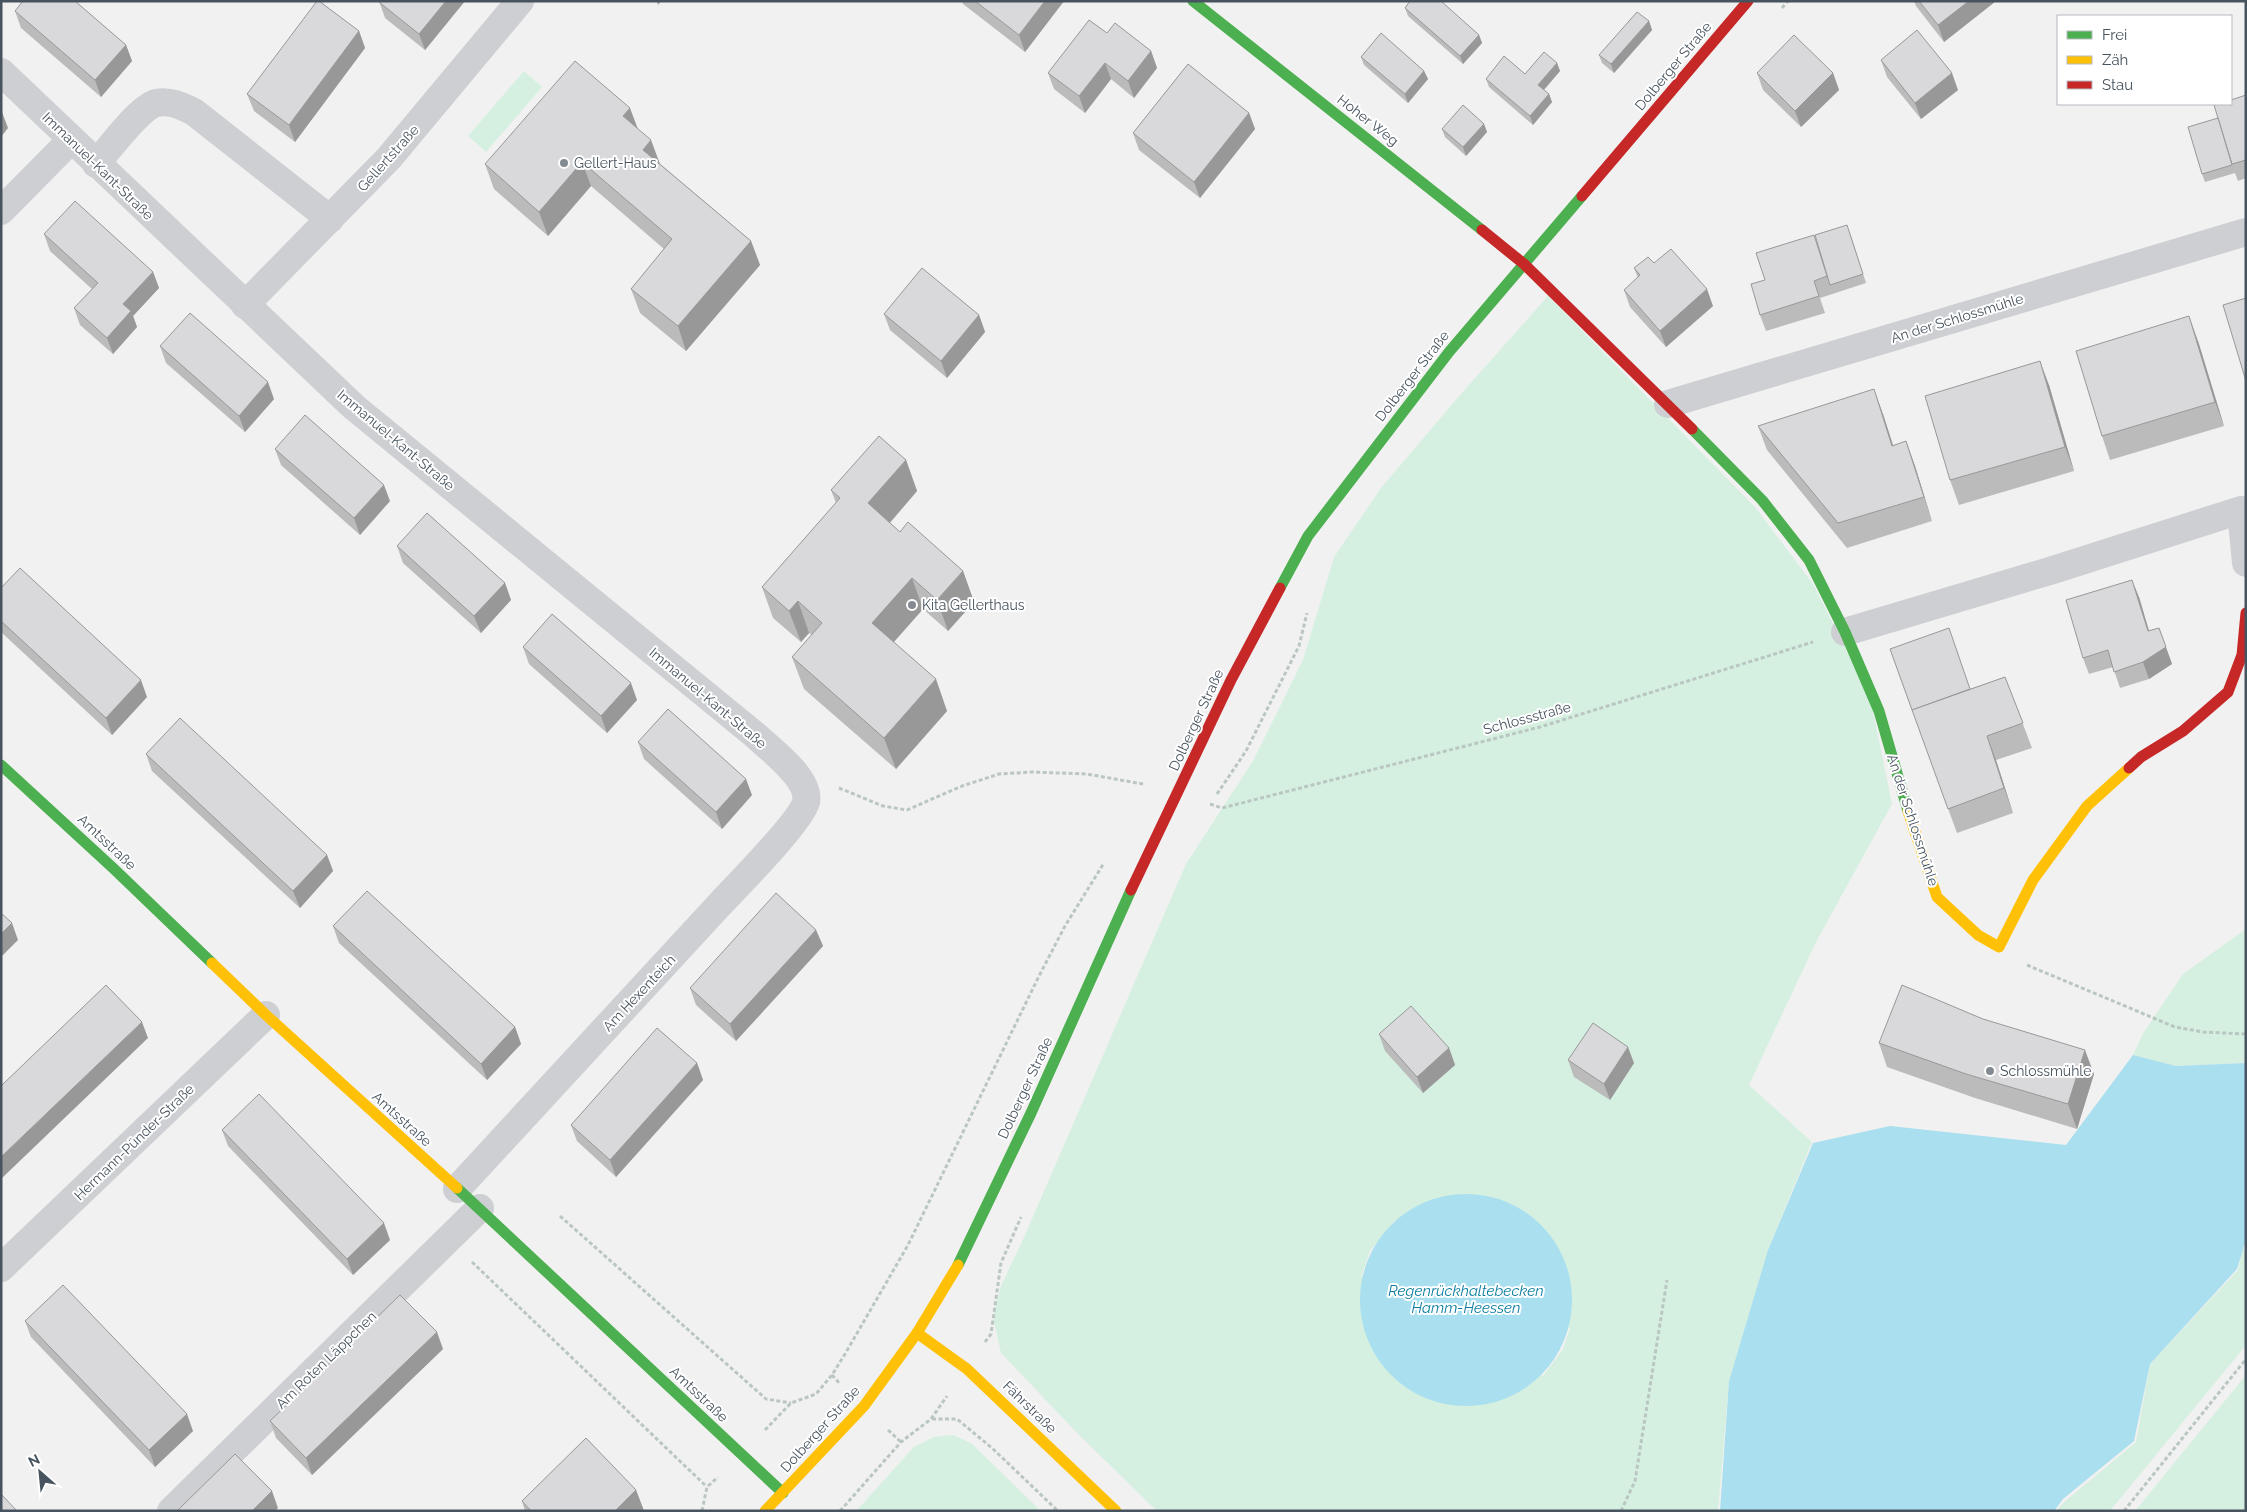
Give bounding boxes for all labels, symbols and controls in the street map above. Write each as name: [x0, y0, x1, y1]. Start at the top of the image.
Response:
legend: [2057, 15, 2232, 105]
street label: Dolberger Straße: [1631, 19, 1715, 113]
text: Frei: [2102, 26, 2127, 44]
text: Zäh: [2102, 51, 2128, 69]
text: Stau: [2102, 76, 2133, 94]
street label: Hoher Weg: [1334, 91, 1402, 149]
street label: Immanuel-Kant-Straße: [39, 109, 157, 223]
street label: Gellertstraße: [354, 122, 422, 194]
place label: Gellert-Haus: [574, 155, 657, 171]
marker: Gellert-Haus: [558, 157, 570, 169]
street label: An der Schlossmühle: [1889, 290, 2025, 346]
street label: Dolberger Straße: [1372, 328, 1452, 424]
street label: Immanuel-Kant-Straße: [334, 386, 458, 494]
place label: Kita Gellerthaus: [922, 597, 1025, 613]
marker: Kita Gellerthaus: [906, 599, 918, 611]
street label: Immanuel-Kant-Straße: [646, 644, 770, 752]
street label: Dolberger Straße: [1165, 667, 1227, 773]
street label: Schlossstraße: [1482, 699, 1572, 737]
street label: An der Schlossmühle: [1884, 752, 1942, 888]
street label: Amtsstraße: [75, 811, 139, 873]
street label: Am Hexenteich: [599, 951, 679, 1035]
street label: Dolberger Straße: [994, 1035, 1056, 1141]
place label: Schlossmühle: [2000, 1063, 2091, 1079]
marker: Schlossmühle: [1984, 1065, 1996, 1077]
street label: Hermann-Pünder-Straße: [71, 1081, 197, 1203]
street label: Amtsstraße: [369, 1088, 435, 1150]
water label: Regenrückhaltebecken Hamm-Heessen: [1388, 1282, 1544, 1317]
street label: Am Roten Läppchen: [273, 1308, 379, 1412]
street label: Amtsstraße: [667, 1363, 731, 1425]
street label: Fährstraße: [1000, 1378, 1060, 1436]
street label: Dolberger Straße: [777, 1383, 863, 1475]
north arrow: [15, 1447, 65, 1497]
text: N: [26, 1451, 42, 1470]

